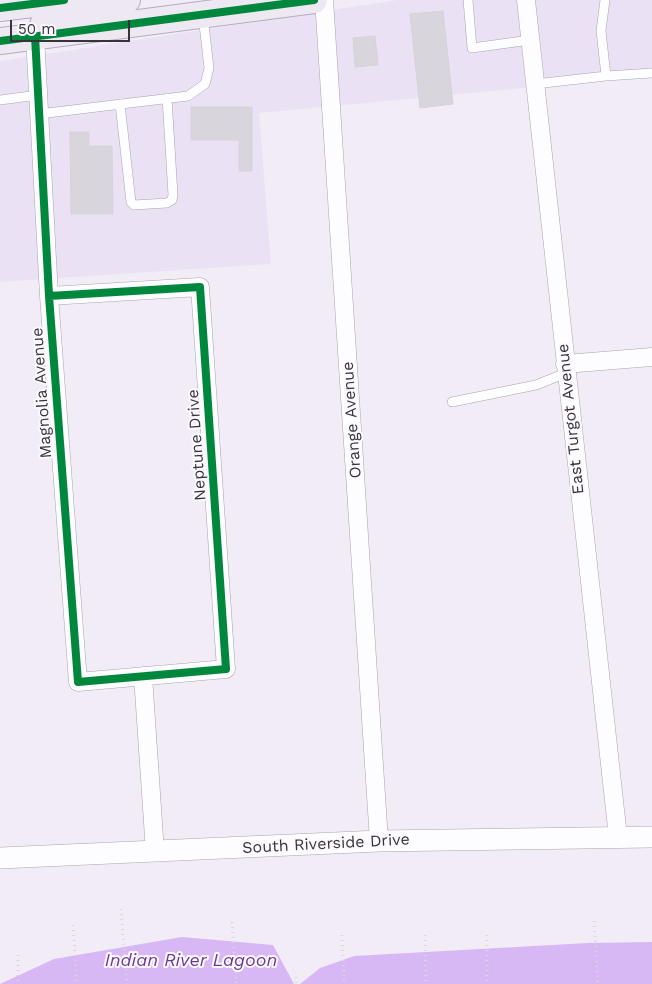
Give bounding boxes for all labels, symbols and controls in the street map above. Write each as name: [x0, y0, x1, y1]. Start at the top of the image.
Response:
scale bar: [12, 10, 132, 42]
text: 50 m: [18, 20, 55, 38]
street label: Magnolia Avenue: [28, 327, 56, 459]
street label: East Turgot Avenue: [554, 343, 588, 495]
street label: Orange Avenue: [338, 361, 366, 479]
street label: Neptune Drive: [184, 389, 210, 501]
street label: South Riverside Drive: [242, 830, 410, 858]
water label: Indian River Lagoon: [105, 950, 277, 972]

